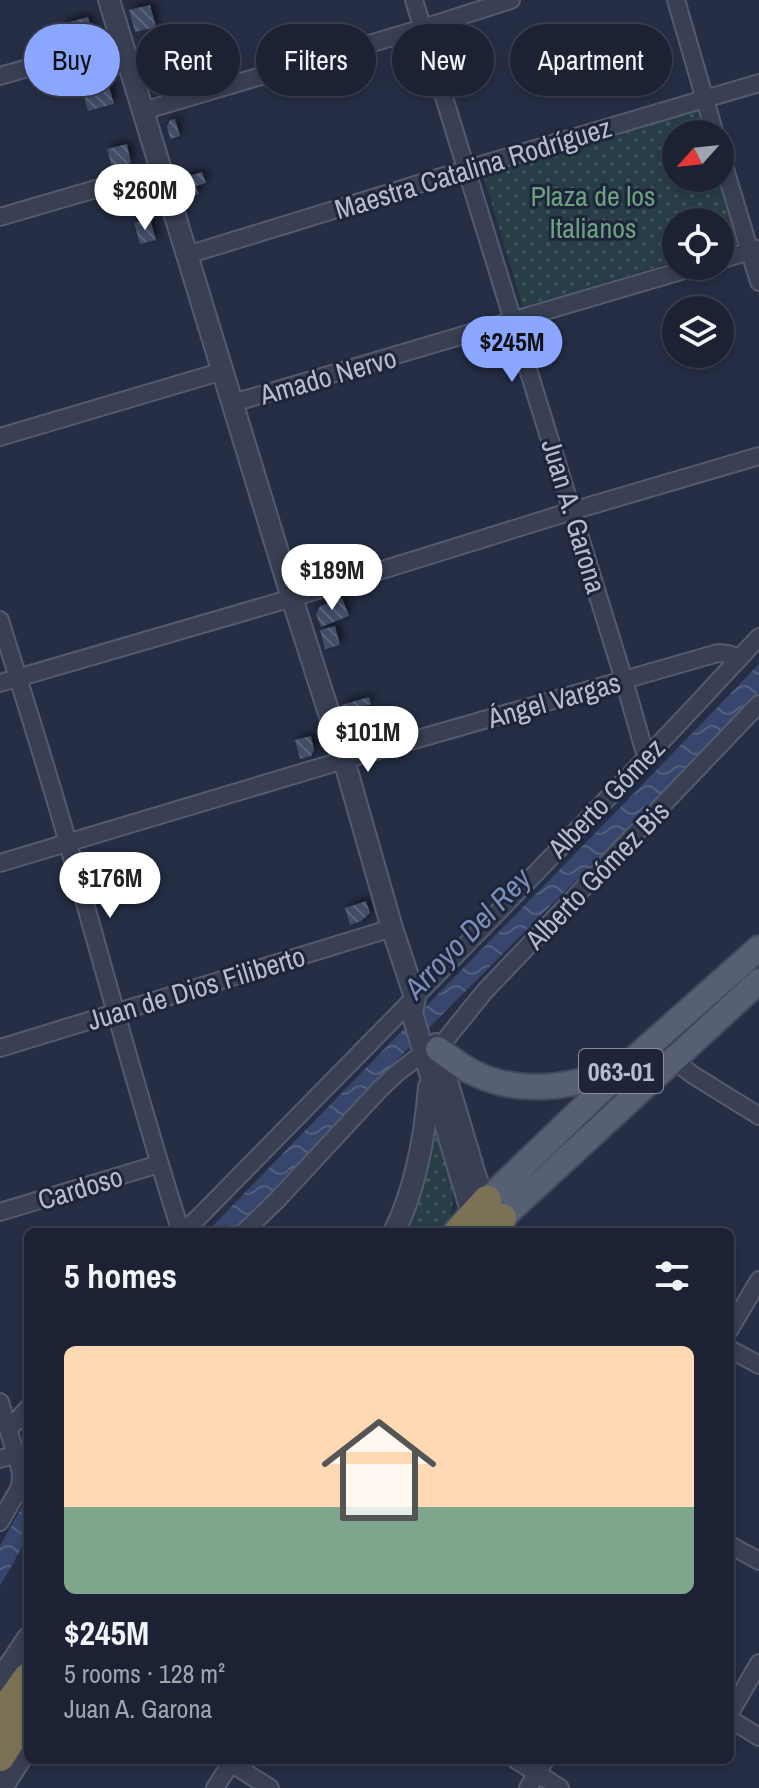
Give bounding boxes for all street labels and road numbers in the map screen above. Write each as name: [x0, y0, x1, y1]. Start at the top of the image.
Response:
street label: Maestra Catalina Rodríguez: [330, 108, 616, 228]
street label: Amado Nervo: [254, 338, 401, 414]
street label: Juan A. Garona: [533, 434, 616, 598]
street label: Ángel Vargas: [482, 663, 625, 737]
street label: Alberto Gómez: [538, 730, 673, 867]
street label: Alberto Gómez Bis: [516, 792, 678, 958]
street label: Juan de Dios Filiberto: [82, 937, 310, 1039]
road number: 063-01: [579, 1049, 663, 1093]
street label: Cardoso: [33, 1157, 127, 1219]

